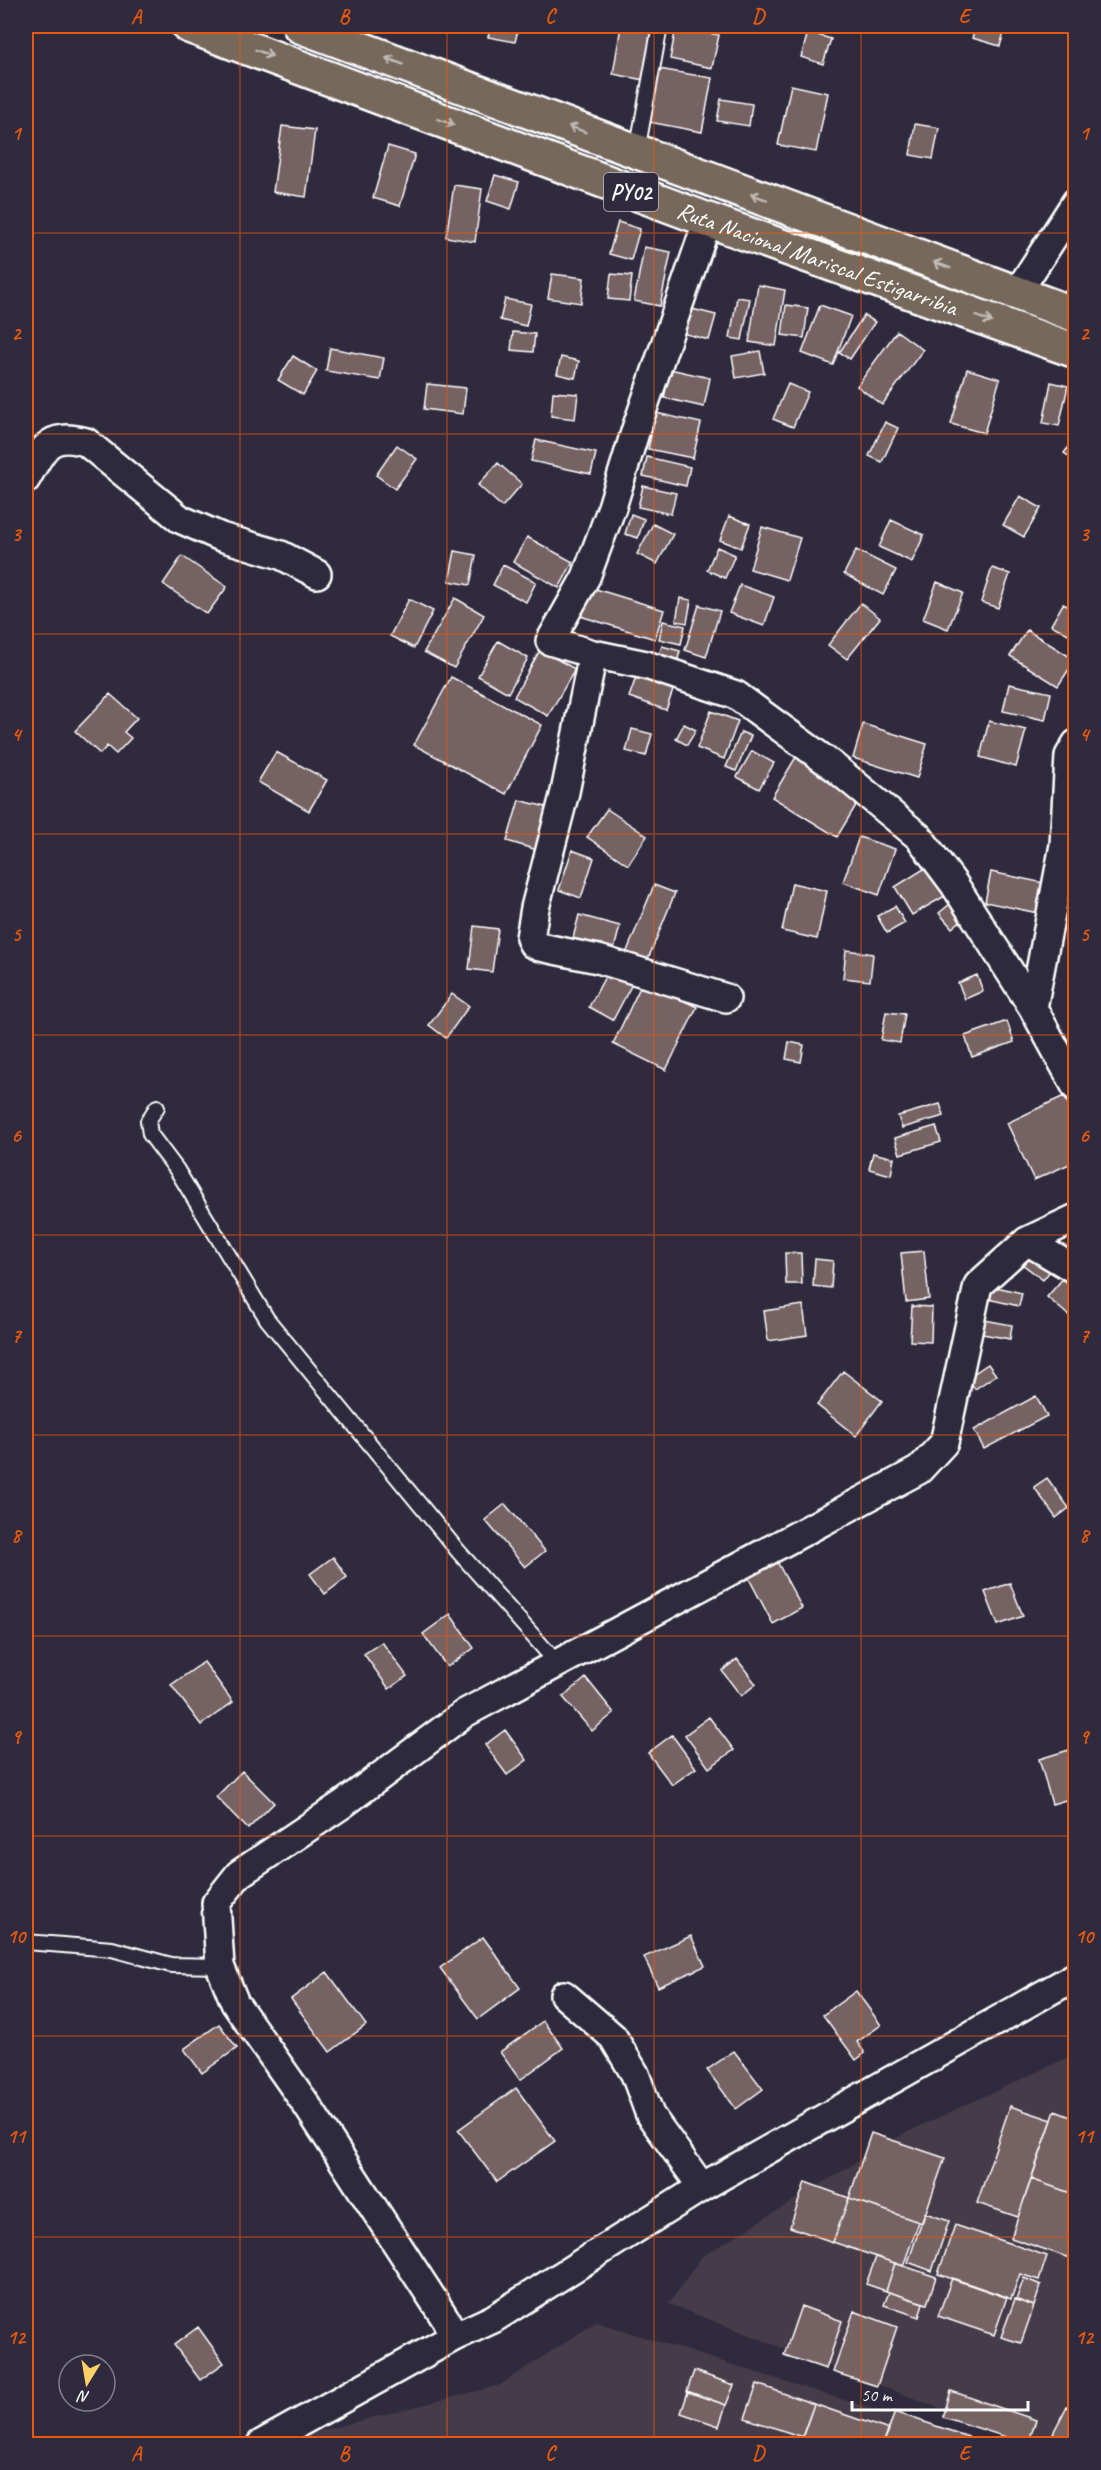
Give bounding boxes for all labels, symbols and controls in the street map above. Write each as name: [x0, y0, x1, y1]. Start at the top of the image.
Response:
text: A: [131, 4, 143, 29]
text: B: [339, 4, 351, 29]
text: C: [545, 4, 557, 29]
text: D: [752, 4, 766, 29]
text: E: [959, 4, 973, 29]
one-way arrow: [254, 49, 273, 60]
one-way arrow: [385, 54, 404, 65]
one-way arrow: [436, 117, 455, 128]
text: 1: [12, 121, 23, 146]
text: 1: [1080, 121, 1091, 146]
one-way arrow: [568, 123, 586, 134]
road number: PY02: [604, 173, 658, 211]
one-way arrow: [750, 191, 769, 202]
street label: Ruta Nacional Mariscal Estigarribia: [673, 195, 963, 323]
one-way arrow: [933, 259, 952, 270]
one-way arrow: [975, 314, 993, 325]
text: 2: [12, 321, 23, 346]
text: 2: [1080, 321, 1091, 346]
text: 3: [12, 522, 23, 547]
text: 3: [1080, 522, 1091, 547]
text: 4: [12, 722, 24, 747]
text: 4: [1080, 722, 1092, 747]
text: 5: [12, 922, 23, 947]
text: 5: [1080, 922, 1091, 947]
text: 6: [11, 1123, 22, 1148]
text: 6: [1079, 1123, 1090, 1148]
text: 7: [12, 1323, 23, 1348]
text: 7: [1080, 1323, 1091, 1348]
text: 8: [12, 1523, 24, 1548]
text: 8: [1080, 1523, 1092, 1548]
text: 9: [12, 1724, 23, 1749]
text: 9: [1080, 1724, 1091, 1749]
text: 10: [7, 1924, 27, 1949]
text: 10: [1075, 1924, 1095, 1949]
text: 11: [7, 2124, 27, 2149]
text: 11: [1075, 2124, 1095, 2149]
text: 12: [7, 2325, 27, 2350]
text: 12: [1075, 2325, 1095, 2350]
north arrow: [57, 2353, 117, 2413]
scale bar: [852, 2374, 1028, 2412]
text: 50 m: [861, 2384, 894, 2406]
text: N: [75, 2385, 91, 2408]
text: A: [131, 2441, 143, 2466]
text: B: [339, 2441, 351, 2466]
text: C: [545, 2441, 557, 2466]
text: D: [752, 2441, 766, 2466]
text: E: [959, 2441, 973, 2466]

